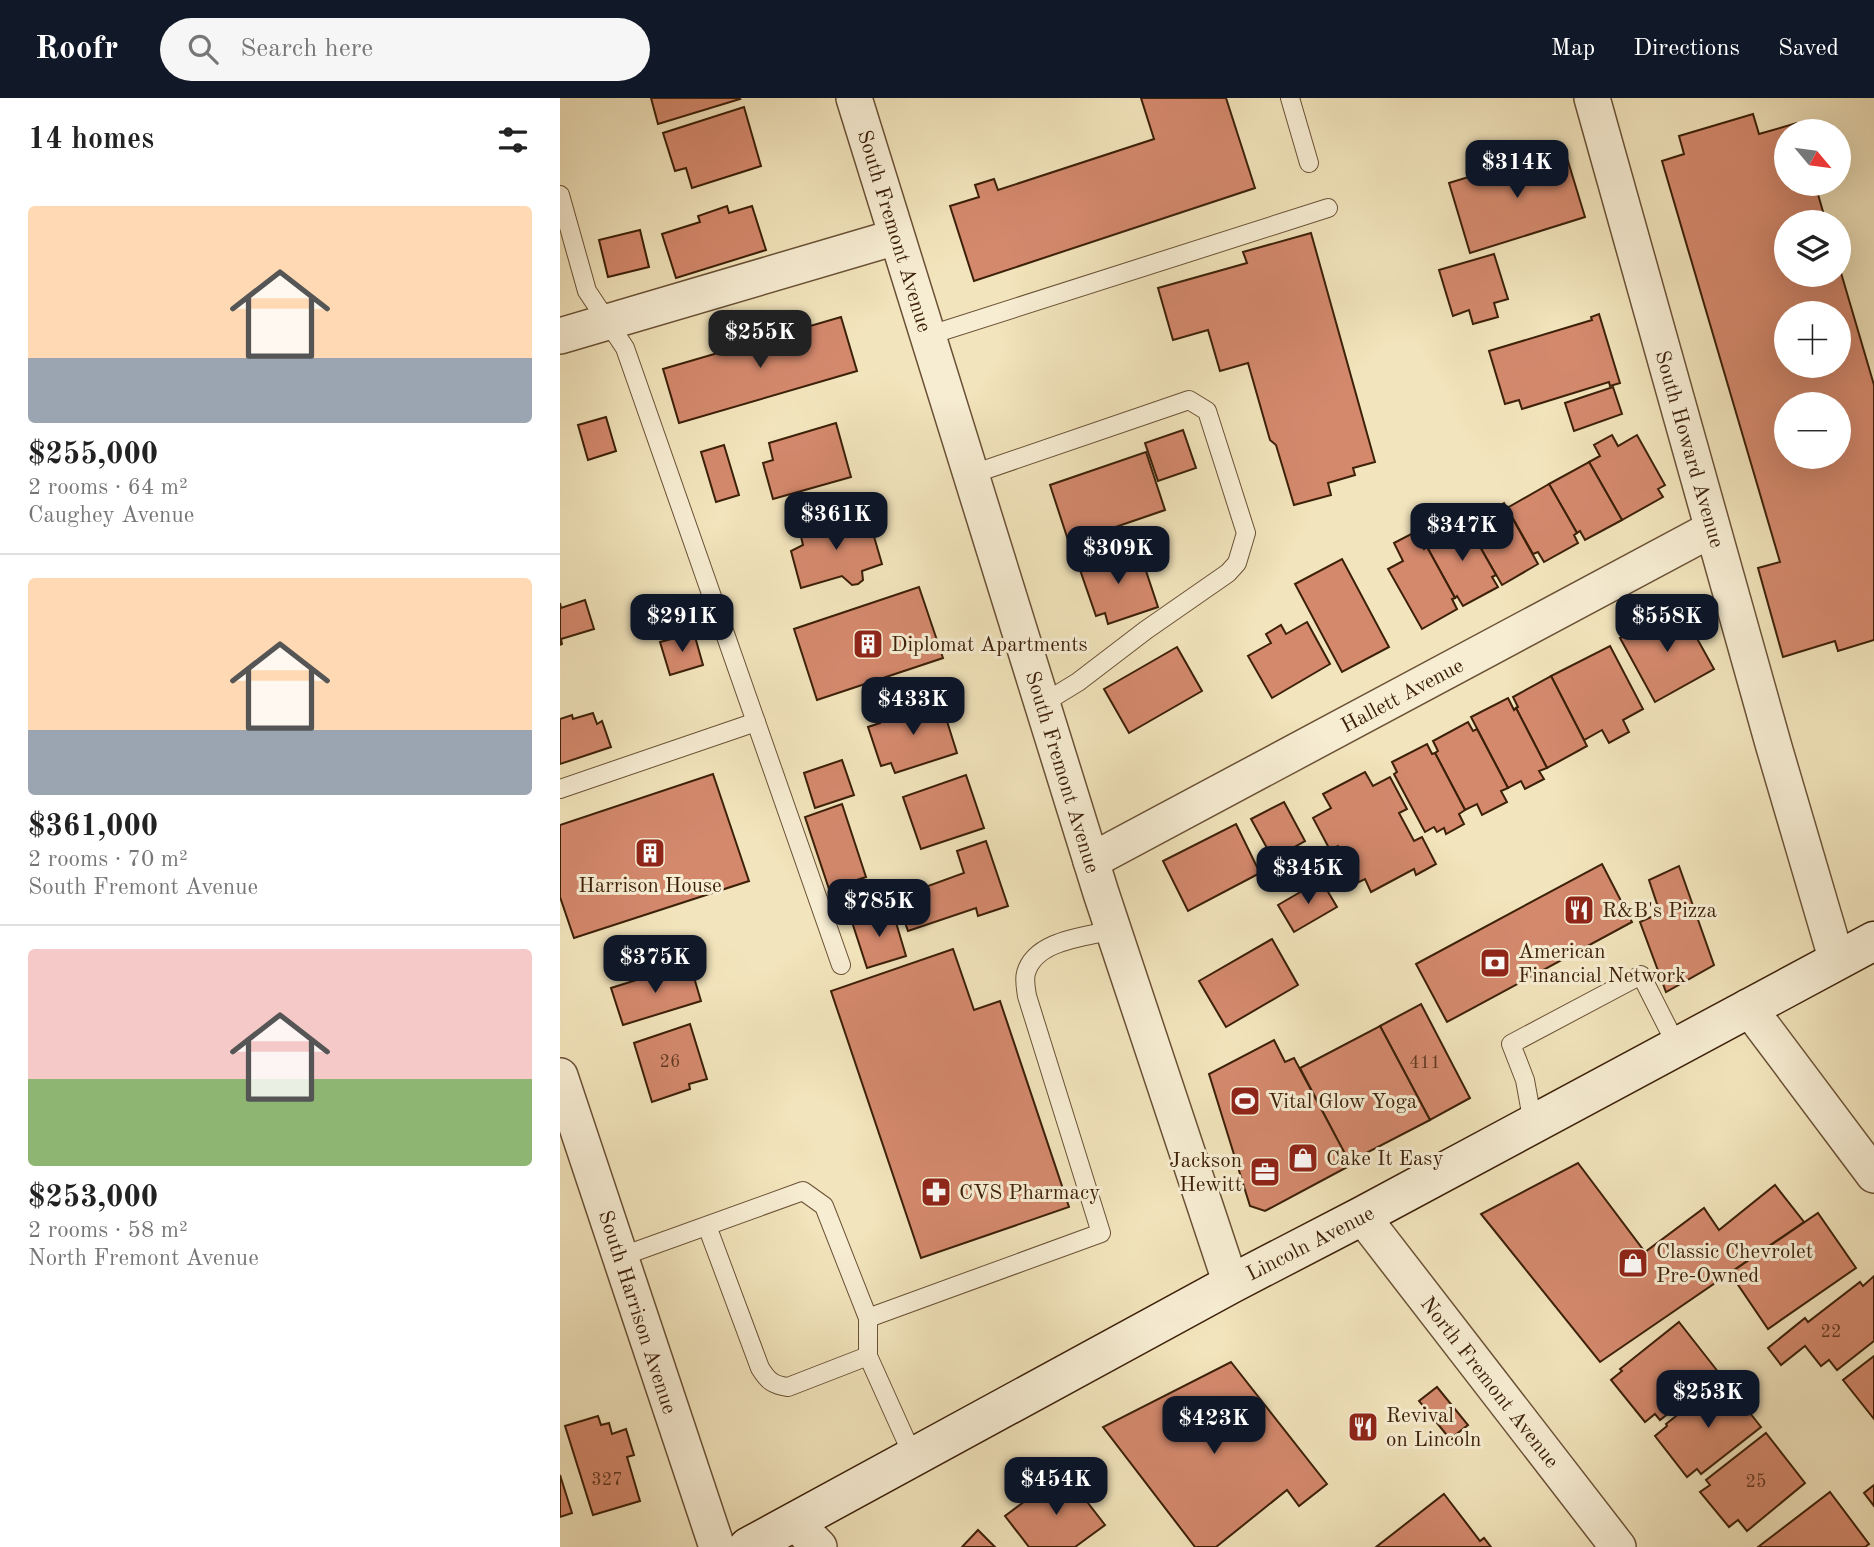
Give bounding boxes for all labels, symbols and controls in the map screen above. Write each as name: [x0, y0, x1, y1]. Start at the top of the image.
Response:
search box: [160, 18, 650, 81]
icon: search: [184, 30, 222, 68]
text: Roofr: [35, 33, 118, 66]
text: Search here: [240, 36, 373, 62]
text: Map: [1551, 37, 1595, 61]
text: Directions: [1633, 37, 1740, 61]
text: Saved: [1778, 37, 1839, 61]
north arrow: [1774, 119, 1852, 196]
map controls: [1774, 119, 1851, 469]
icon: filters: [494, 121, 532, 159]
text: 14 homes: [28, 125, 154, 155]
street label: South Fremont Avenue: [853, 128, 934, 335]
pin: $314K: [1468, 140, 1566, 200]
text: $314K: [1481, 151, 1553, 174]
button: layers: [1774, 210, 1851, 287]
icon: home: [217, 251, 343, 377]
button: +: [1774, 301, 1851, 378]
pin: $255K: [711, 310, 809, 370]
text: $255K: [724, 321, 796, 344]
street label: South Howard Avenue: [1650, 348, 1727, 550]
button: −: [1774, 392, 1851, 469]
text: $255,000: [28, 440, 158, 470]
text: 2 rooms · 64 m²: [28, 476, 188, 499]
pin: $361K: [787, 492, 885, 552]
text: $361K: [800, 503, 872, 526]
text: Caughey Avenue: [28, 504, 194, 527]
pin: $347K: [1413, 504, 1511, 563]
text: $347K: [1426, 514, 1498, 537]
pin: $309K: [1069, 526, 1167, 586]
text: $309K: [1082, 537, 1154, 560]
pin: $291K: [633, 594, 731, 654]
pin: $558K: [1618, 594, 1716, 654]
text: $291K: [646, 605, 718, 628]
text: $558K: [1631, 605, 1703, 628]
icon: home: [217, 623, 343, 749]
building icon: Diplomat Apartments: [851, 627, 885, 661]
place label: Diplomat Apartments: [891, 635, 1088, 656]
street label: Hallett Avenue: [1338, 655, 1467, 737]
street label: South Fremont Avenue: [1021, 669, 1102, 876]
pin: $433K: [864, 678, 962, 737]
text: $433K: [877, 688, 949, 711]
text: $361,000: [28, 812, 158, 842]
building icon: Harrison House: [633, 836, 667, 870]
pin: $345K: [1259, 846, 1357, 906]
text: 2 rooms · 70 m²: [28, 848, 188, 871]
text: $345K: [1272, 857, 1344, 880]
text: South Fremont Avenue: [28, 876, 258, 899]
place label: Harrison House: [578, 876, 722, 897]
pin: $785K: [830, 880, 928, 939]
text: $785K: [843, 890, 915, 913]
restaurant icon: R&B's Pizza: [1562, 893, 1596, 927]
place label: R&B's Pizza: [1602, 901, 1717, 922]
pin: $375K: [606, 936, 704, 995]
place label: American Financial Network: [1518, 942, 1686, 987]
text: $375K: [619, 946, 691, 969]
bank icon: American Financial Network: [1478, 946, 1512, 980]
icon: home: [217, 994, 343, 1120]
house number: 26: [660, 1053, 680, 1071]
house number: 411: [1409, 1054, 1441, 1072]
sports icon: Vital Glow Yoga: [1228, 1084, 1262, 1118]
place label: Vital Glow Yoga: [1268, 1092, 1417, 1113]
shop icon: Cake It Easy: [1286, 1141, 1320, 1175]
place label: Cake It Easy: [1326, 1149, 1444, 1170]
place label: Jackson Hewitt: [1169, 1151, 1242, 1196]
office icon: Jackson Hewitt: [1248, 1155, 1282, 1189]
pharmacy icon: CVS Pharmacy: [919, 1175, 953, 1209]
text: $253,000: [28, 1183, 158, 1213]
place label: CVS Pharmacy: [959, 1183, 1100, 1204]
street label: Lincoln Avenue: [1243, 1203, 1378, 1286]
street label: South Harrison Avenue: [594, 1208, 679, 1417]
text: 2 rooms · 58 m²: [28, 1219, 188, 1242]
place label: Classic Chevrolet Pre-Owned: [1656, 1242, 1813, 1287]
shop icon: Classic Chevrolet Pre-Owned: [1616, 1246, 1650, 1280]
text: North Fremont Avenue: [28, 1247, 259, 1270]
street label: North Fremont Avenue: [1416, 1293, 1562, 1472]
house number: 22: [1821, 1323, 1841, 1341]
pin: $253K: [1659, 1370, 1757, 1430]
text: $253K: [1672, 1381, 1744, 1404]
pin: $423K: [1165, 1396, 1263, 1456]
place label: Revival on Lincoln: [1386, 1406, 1481, 1451]
text: $423K: [1178, 1407, 1250, 1430]
restaurant icon: Revival on Lincoln: [1346, 1410, 1380, 1444]
pin: $454K: [1007, 1458, 1105, 1517]
text: $454K: [1020, 1468, 1092, 1491]
house number: 327: [591, 1471, 623, 1489]
house number: 25: [1746, 1473, 1766, 1491]

